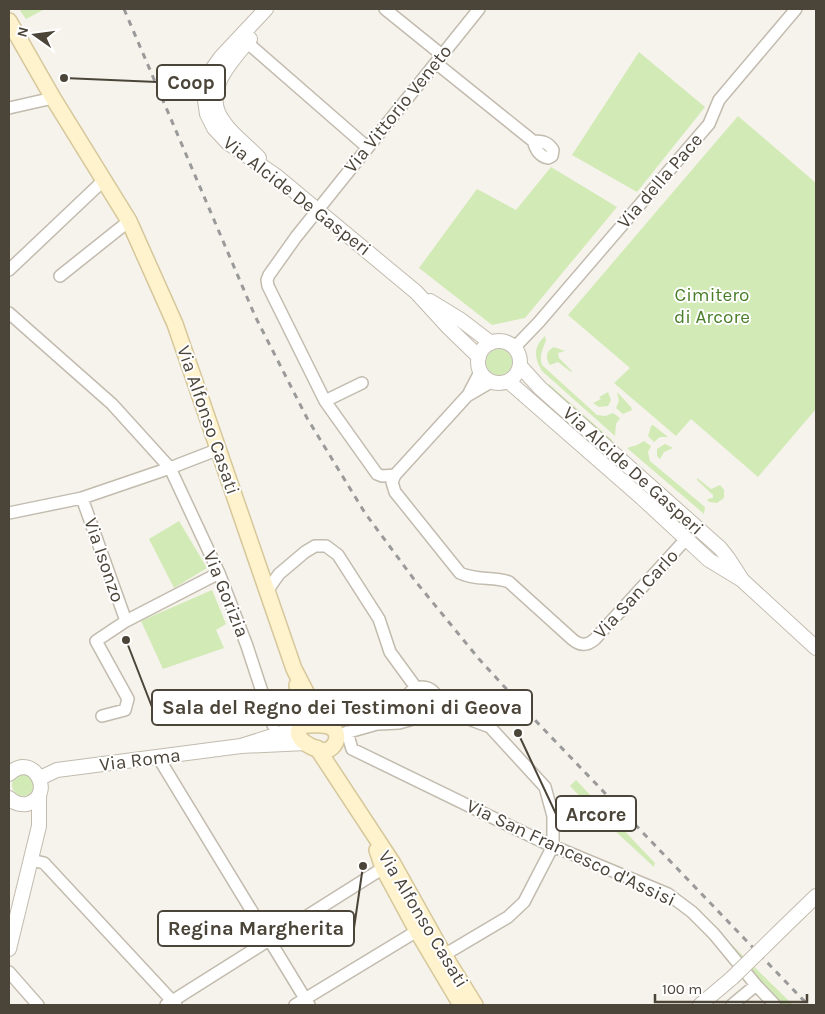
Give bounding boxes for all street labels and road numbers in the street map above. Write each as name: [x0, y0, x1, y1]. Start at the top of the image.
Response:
street label: Via Vittorio Veneto: [340, 41, 456, 177]
street label: Via della Pace: [613, 129, 707, 233]
street label: Via Alcide De Gasperi: [219, 131, 375, 261]
street label: Via Alfonso Casati: [172, 343, 244, 497]
street label: Via Alcide De Gasperi: [558, 402, 708, 540]
street label: Via Isonzo: [79, 515, 129, 605]
street label: Via San Carlo: [589, 545, 683, 643]
street label: Via Gorizia: [199, 547, 253, 641]
street label: Via Roma: [98, 744, 182, 776]
street label: Via San Francesco d'Assisi: [463, 795, 679, 911]
street label: Via Alfonso Casati: [373, 846, 473, 992]

